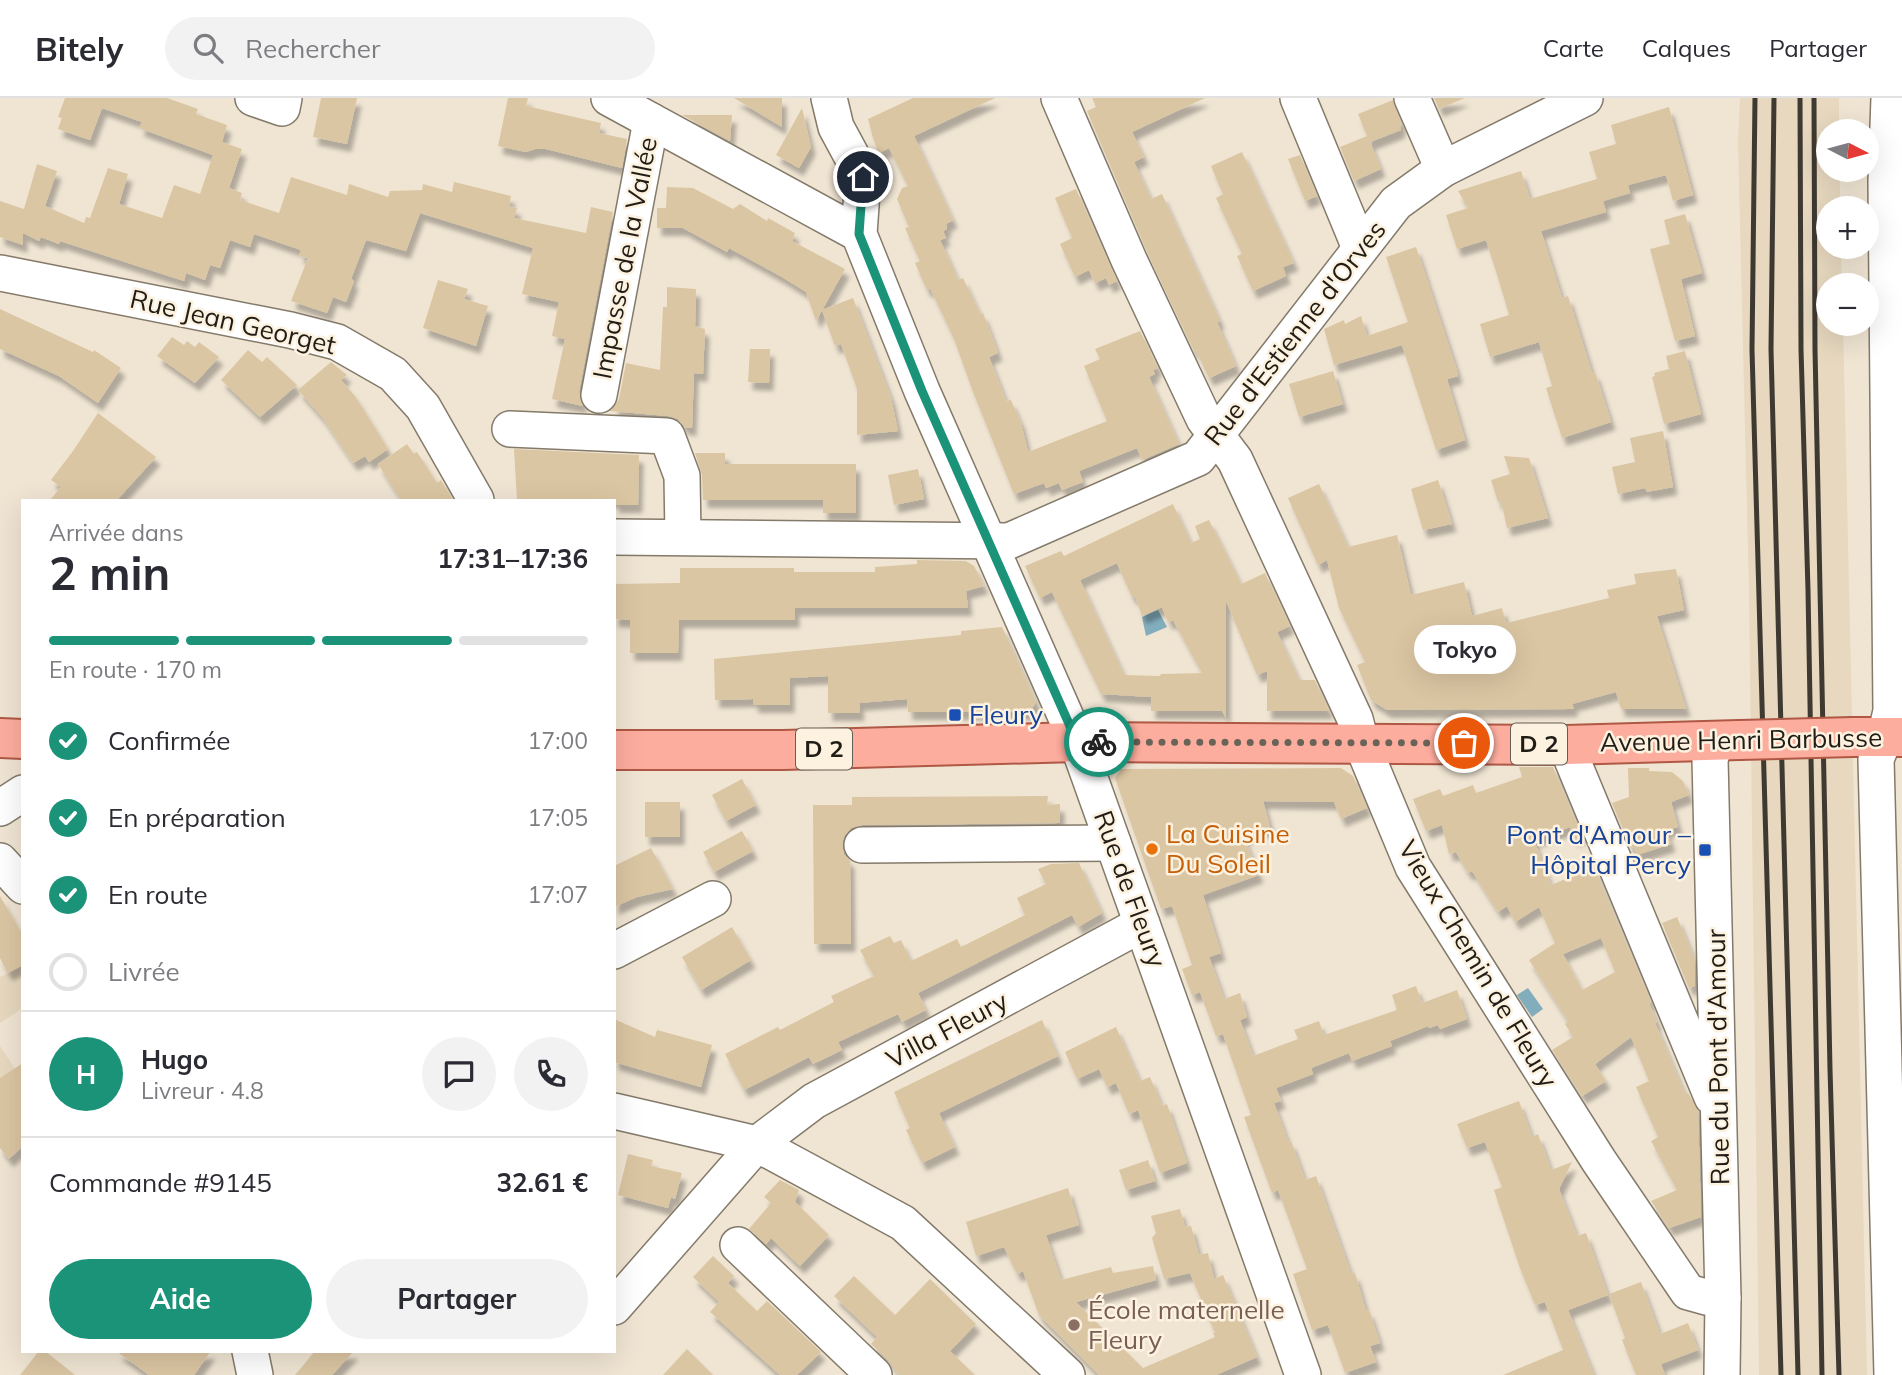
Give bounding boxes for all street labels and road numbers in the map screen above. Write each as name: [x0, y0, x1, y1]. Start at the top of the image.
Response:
street label: Impasse de la Vallée: [585, 134, 664, 382]
street label: Rue d'Estienne d'Orves: [1197, 214, 1393, 452]
street label: Rue Jean Georget: [127, 282, 339, 361]
street label: Avenue Henri Barbusse: [1600, 721, 1882, 758]
road number: D 2: [1511, 724, 1567, 764]
road number: D 2: [796, 728, 852, 770]
street label: Rue de Fleury: [1087, 806, 1174, 972]
street label: Vieux Chemin de Fleury: [1391, 834, 1566, 1094]
street label: Rue du Pont d'Amour: [1699, 928, 1736, 1185]
street label: Villa Fleury: [880, 984, 1013, 1075]

